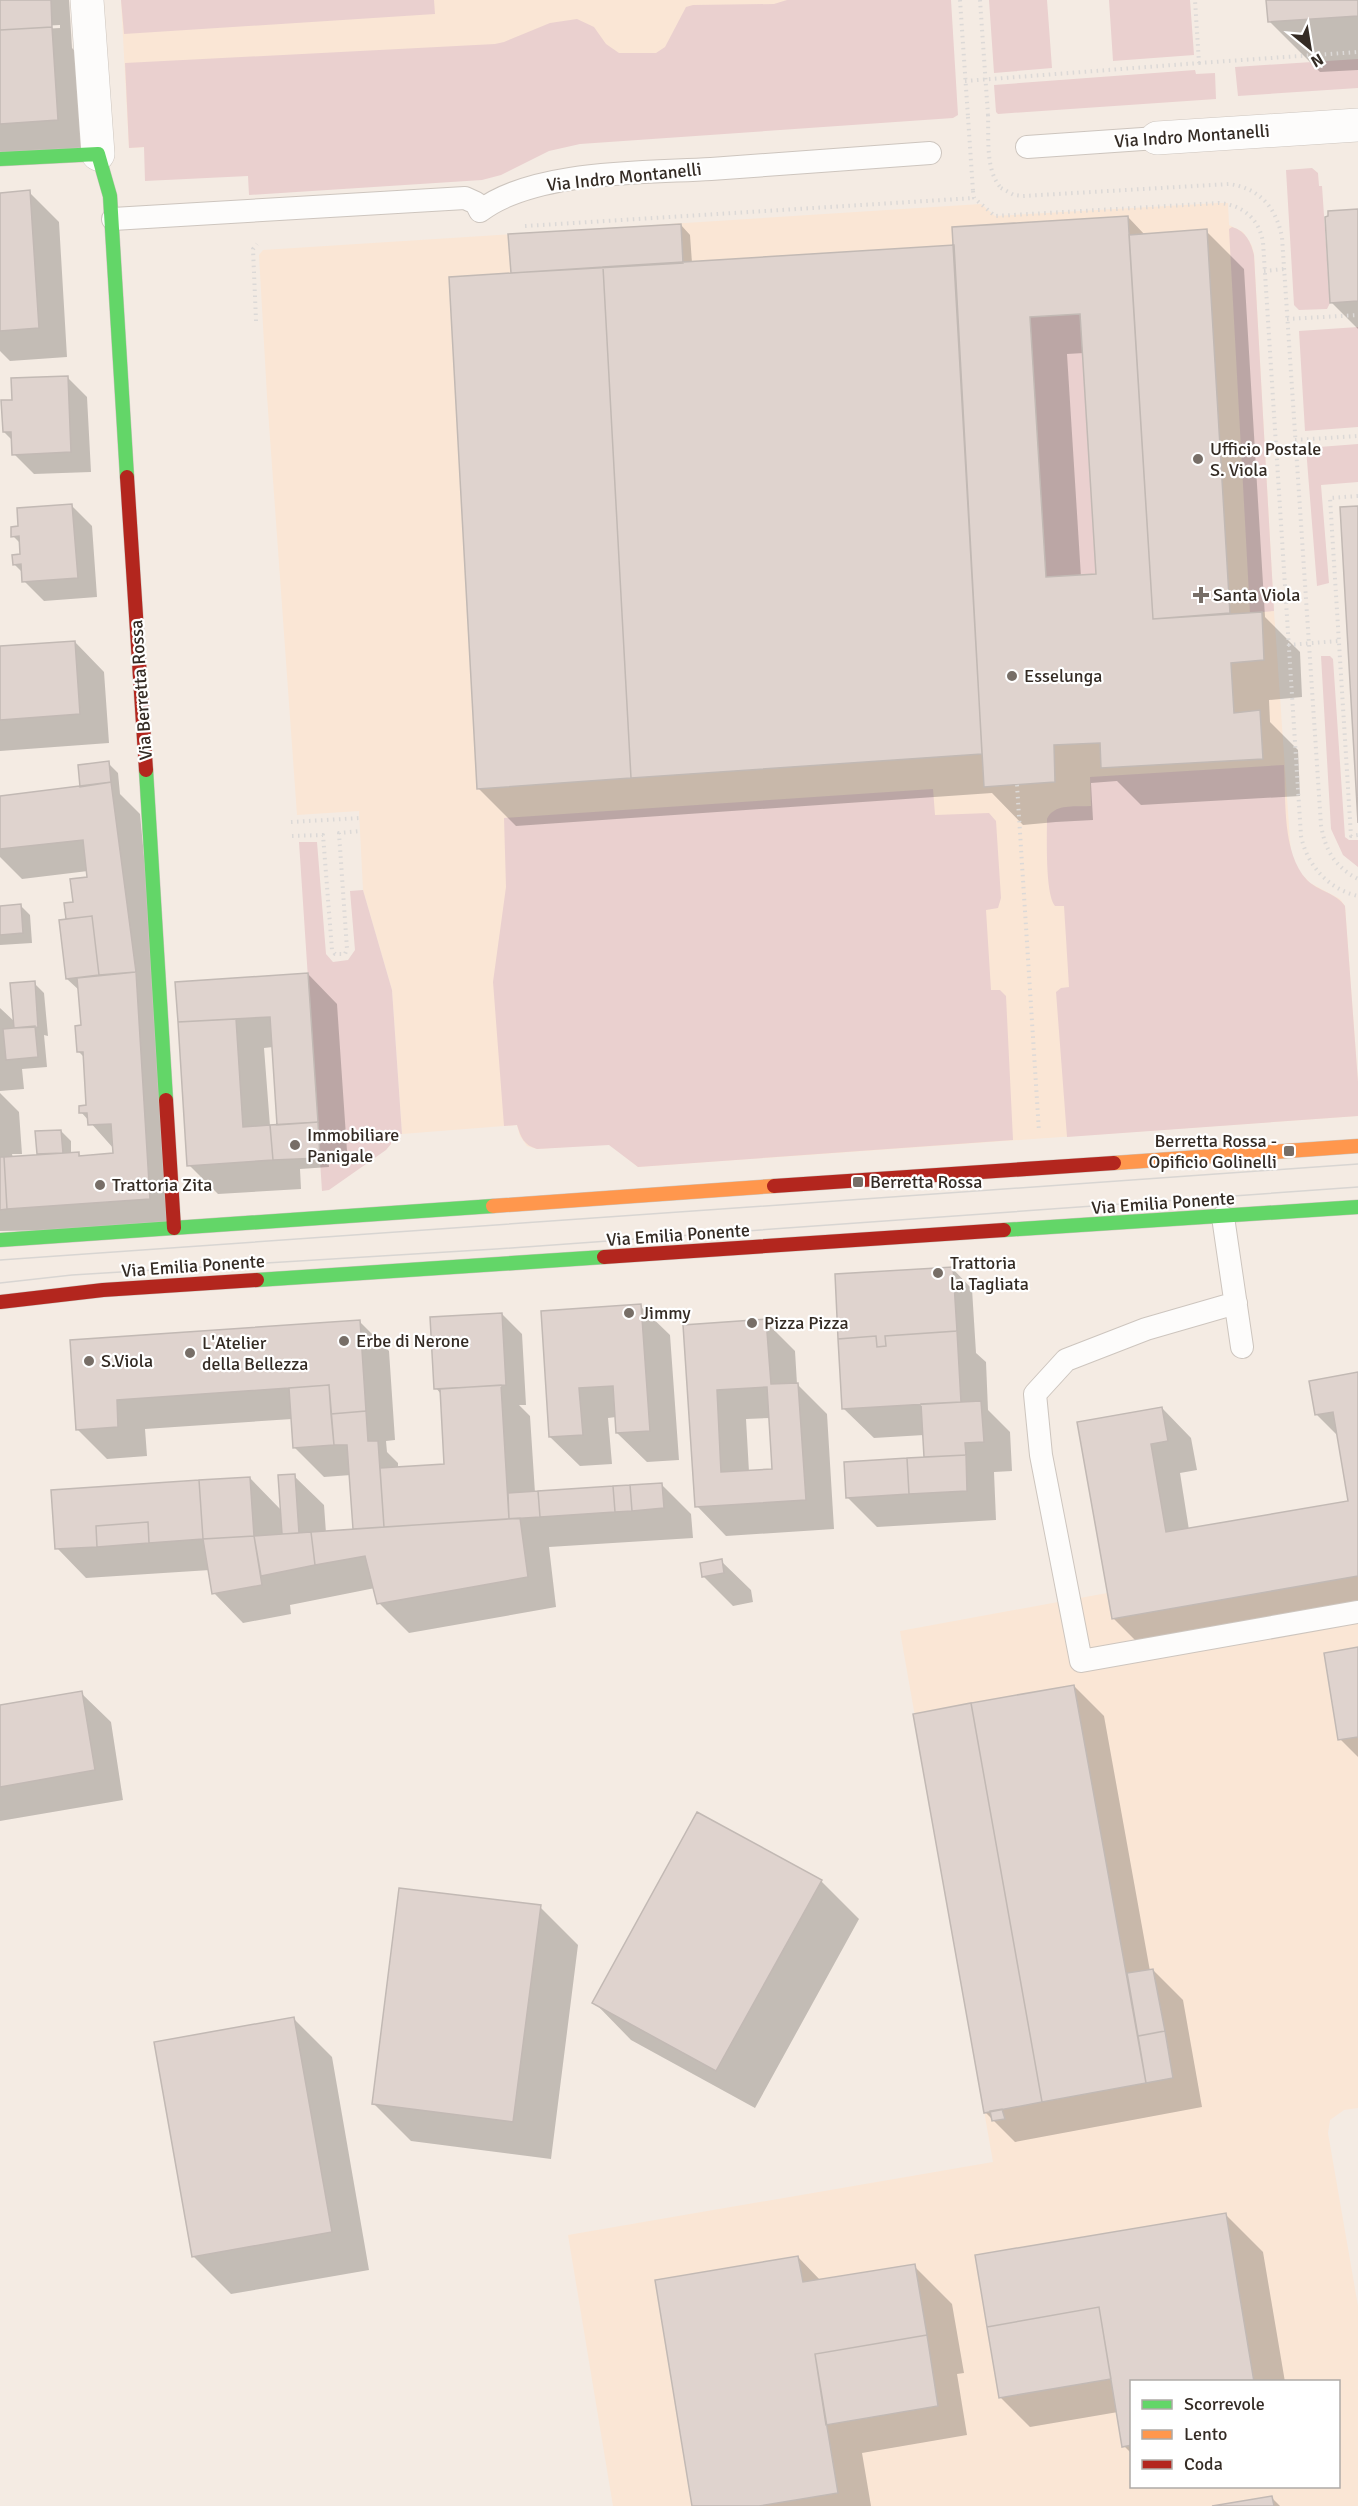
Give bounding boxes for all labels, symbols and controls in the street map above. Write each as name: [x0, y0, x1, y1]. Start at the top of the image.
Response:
north arrow: [1280, 18, 1340, 78]
text: N: [1307, 49, 1327, 72]
street label: Via Indro Montanelli: [1114, 120, 1270, 152]
street label: Via Indro Montanelli: [545, 158, 703, 196]
place label: Ufficio Postale S. Viola: [1210, 438, 1321, 481]
marker: Ufficio Postale S. Viola: [1191, 452, 1205, 466]
place label: Santa Viola: [1213, 584, 1300, 606]
marker: Santa Viola: [1194, 588, 1208, 602]
street label: Via Berretta Rossa: [125, 619, 157, 761]
place label: Esselunga: [1024, 665, 1102, 687]
marker: Esselunga: [1005, 669, 1019, 683]
place label: Immobiliare Panigale: [307, 1124, 399, 1167]
place label: Berretta Rossa - Opificio Golinelli: [1148, 1130, 1277, 1173]
marker: Immobiliare Panigale: [288, 1138, 302, 1152]
marker: Berretta Rossa - Opificio Golinelli: [1282, 1144, 1296, 1158]
place label: Berretta Rossa: [870, 1171, 982, 1193]
place label: Trattoria Zita: [112, 1174, 212, 1196]
marker: Berretta Rossa: [851, 1175, 865, 1189]
marker: Trattoria Zita: [93, 1178, 107, 1192]
street label: Via Emilia Ponente: [1091, 1187, 1235, 1219]
street label: Via Emilia Ponente: [606, 1219, 750, 1251]
street label: Via Emilia Ponente: [121, 1250, 265, 1282]
place label: Trattoria la Tagliata: [950, 1252, 1029, 1295]
marker: Trattoria la Tagliata: [931, 1266, 945, 1280]
place label: Jimmy: [641, 1302, 691, 1324]
marker: Jimmy: [622, 1306, 636, 1320]
place label: Pizza Pizza: [764, 1312, 849, 1334]
marker: Pizza Pizza: [745, 1316, 759, 1330]
place label: Erbe di Nerone: [356, 1330, 469, 1352]
place label: L'Atelier della Bellezza: [202, 1332, 308, 1375]
marker: Erbe di Nerone: [337, 1334, 351, 1348]
marker: L'Atelier della Bellezza: [183, 1346, 197, 1360]
place label: S.Viola: [101, 1350, 153, 1372]
marker: S.Viola: [82, 1354, 96, 1368]
legend: [1130, 2380, 1340, 2488]
text: Scorrevole: [1184, 2393, 1265, 2415]
text: Lento: [1184, 2423, 1227, 2445]
text: Coda: [1184, 2453, 1223, 2475]

